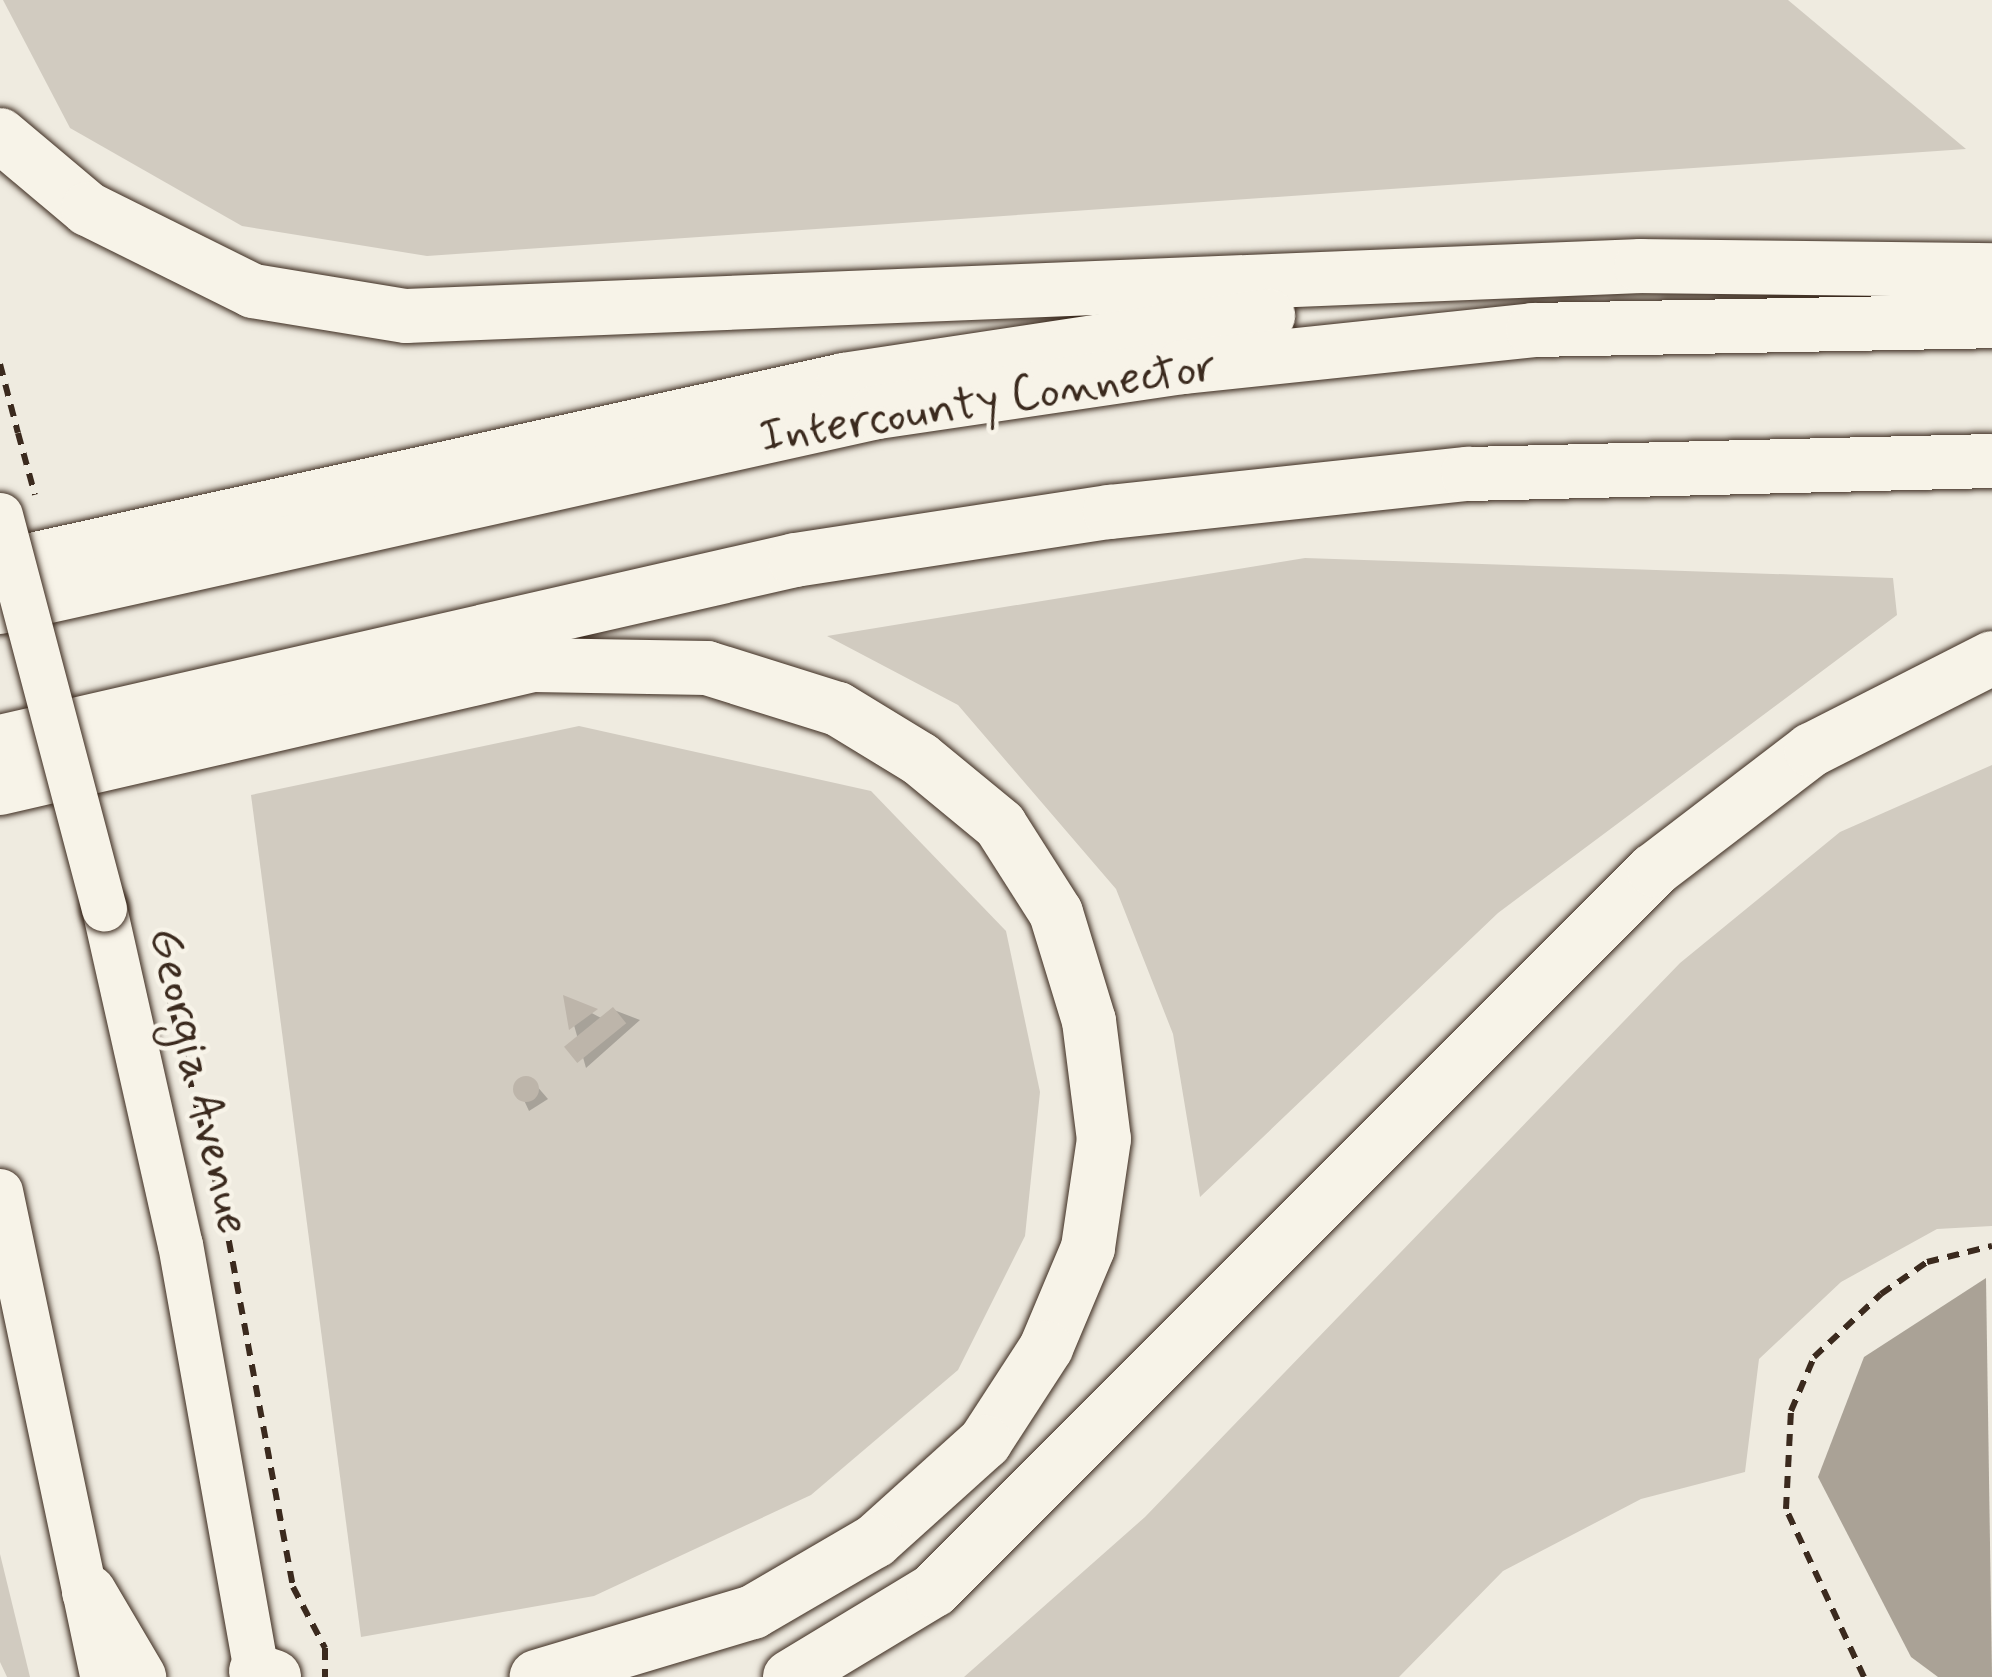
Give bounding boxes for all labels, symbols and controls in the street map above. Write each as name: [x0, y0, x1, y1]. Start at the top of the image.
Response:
street label: Intercounty Connector: [751, 337, 1225, 467]
street label: Georgia Avenue: [134, 919, 262, 1243]

